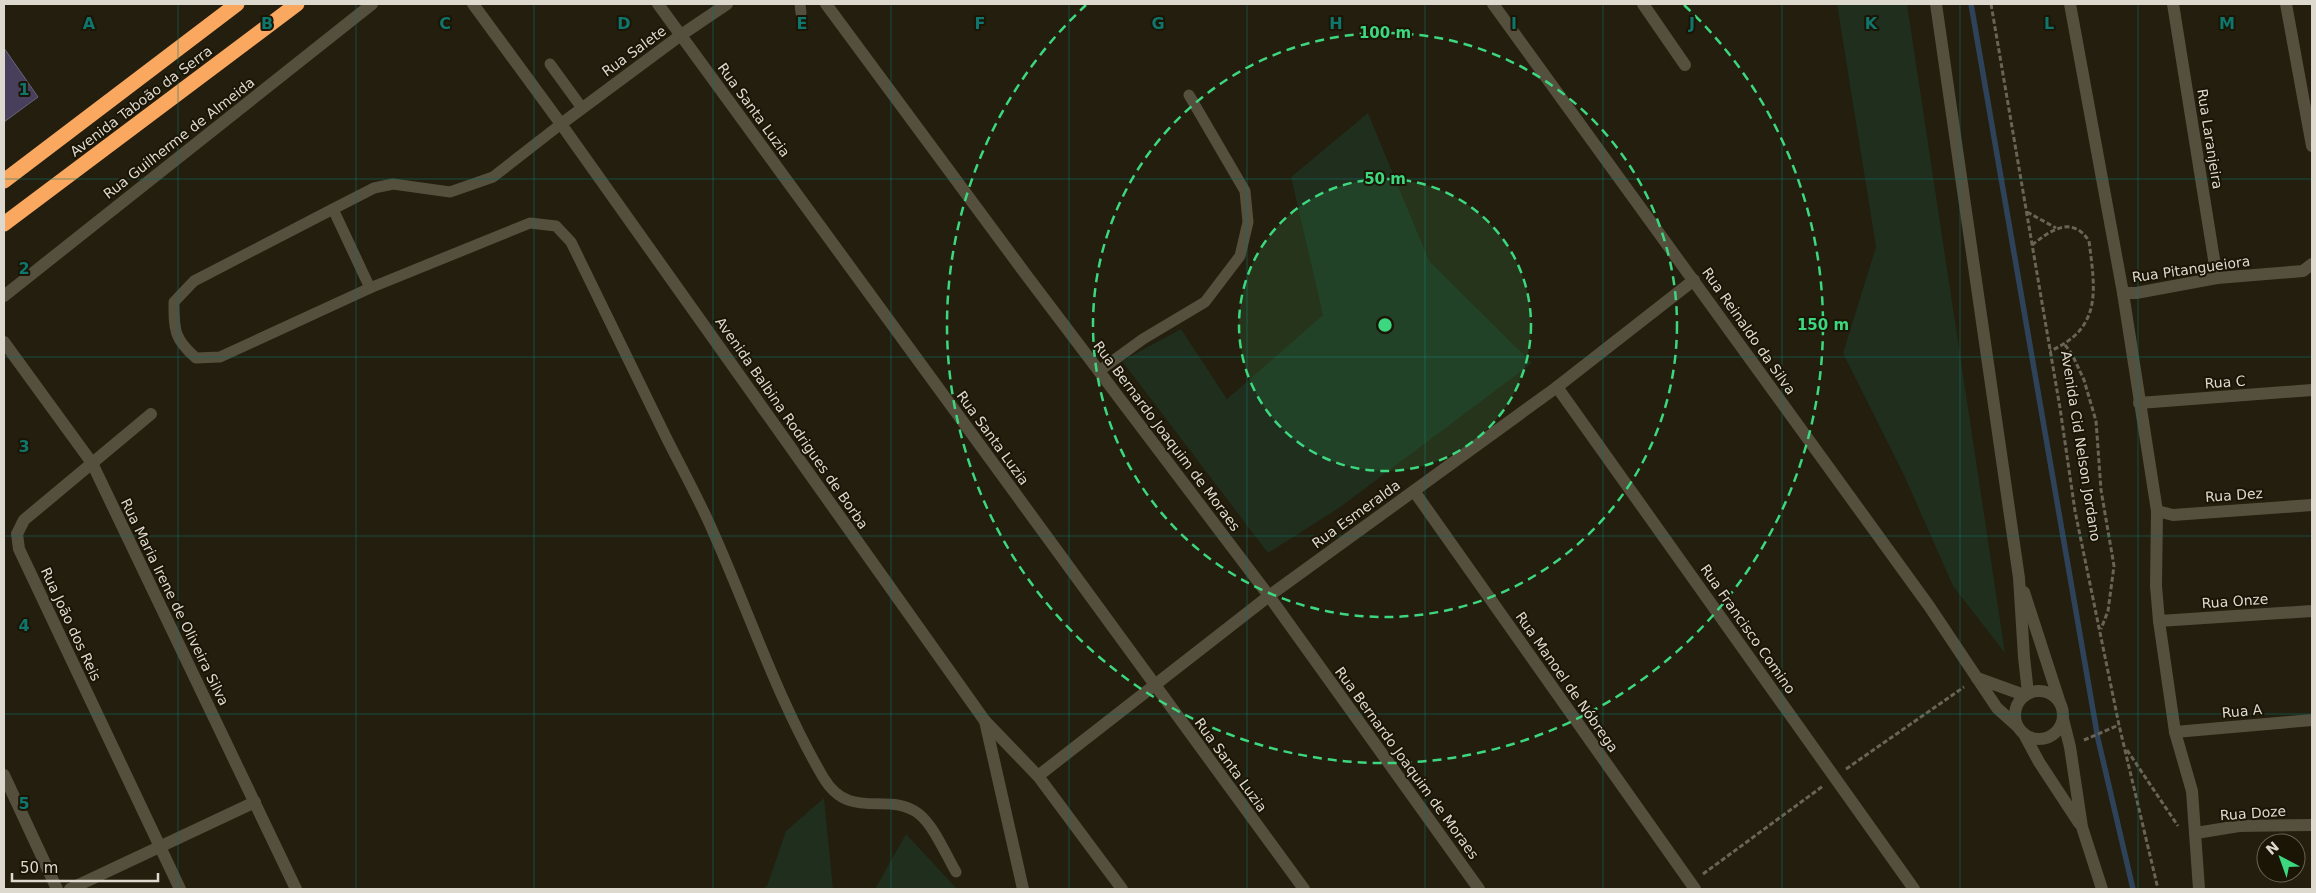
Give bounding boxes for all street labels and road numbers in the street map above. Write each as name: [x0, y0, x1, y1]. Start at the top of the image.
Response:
street label: Rua Salete: [599, 22, 669, 80]
street label: Avenida Taboão da Serra: [67, 42, 215, 160]
street label: Rua Santa Luzia: [715, 60, 793, 160]
street label: Rua Guilherme de Almeida: [100, 74, 258, 202]
street label: Rua Laranjeira: [2194, 88, 2226, 190]
street label: Rua Pitangueiora: [2131, 253, 2251, 285]
street label: Rua Reinaldo da Silva: [1699, 264, 1799, 398]
street label: Avenida Balbina Rodrigues de Borba: [712, 314, 872, 532]
street label: Rua Bernardo Joaquim de Moraes: [1090, 338, 1244, 534]
street label: Avenida Cid Nelson Jordano: [2058, 350, 2104, 542]
street label: Rua C: [2204, 373, 2246, 391]
street label: Rua Santa Luzia: [954, 388, 1032, 488]
street label: Rua Esmeralda: [1309, 477, 1403, 551]
street label: Rua Dez: [2205, 485, 2263, 505]
street label: Rua Maria Irene de Oliveira Silva: [118, 496, 232, 708]
street label: Rua Francisco Comino: [1697, 561, 1799, 697]
street label: Rua João dos Reis: [38, 565, 104, 683]
street label: Rua Onze: [2201, 591, 2269, 611]
street label: Rua Manoel de Nóbrega: [1512, 609, 1622, 755]
street label: Rua Bernardo Joaquim de Moraes: [1332, 664, 1482, 862]
street label: Rua A: [2221, 701, 2263, 721]
street label: Rua Santa Luzia: [1192, 715, 1270, 815]
street label: Rua Doze: [2219, 803, 2287, 823]

